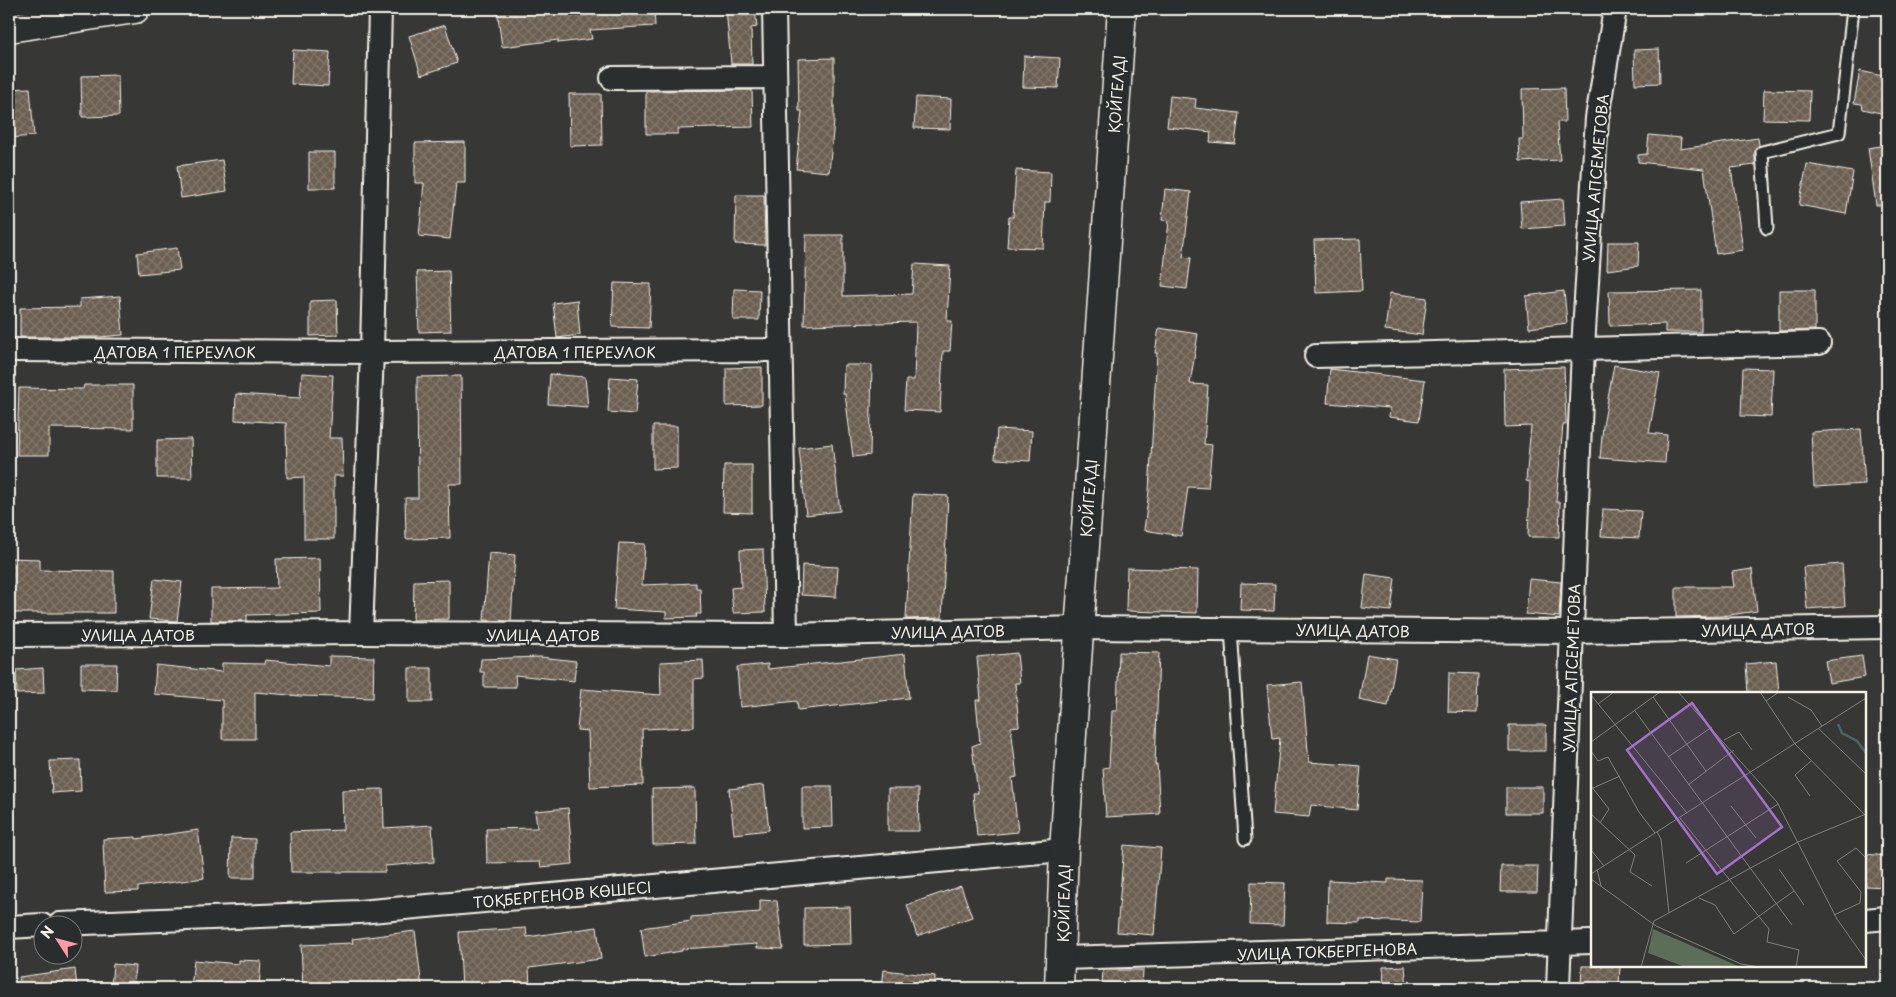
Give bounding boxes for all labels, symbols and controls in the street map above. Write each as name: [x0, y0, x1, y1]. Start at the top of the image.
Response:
street label: ҚОЙГЕЛДІ: [1102, 54, 1130, 134]
street label: УЛИЦА АПСЕМЕТОВА: [1576, 93, 1614, 263]
street label: ДАТОВА 1 ПЕРЕУЛОК: [93, 340, 256, 363]
street label: ДАТОВА 1 ПЕРЕУЛОК: [493, 340, 656, 363]
street label: ҚОЙГЕЛДІ: [1074, 458, 1102, 538]
street label: УЛИЦА АПСЕМЕТОВА: [1557, 583, 1585, 753]
street label: УЛИЦА ДАТОВ: [1701, 617, 1815, 641]
street label: УЛИЦА ДАТОВ: [1296, 618, 1410, 642]
street label: УЛИЦА ДАТОВ: [891, 619, 1005, 643]
street label: УЛИЦА ДАТОВ: [81, 623, 195, 646]
street label: УЛИЦА ДАТОВ: [486, 623, 600, 646]
inset map: [1591, 692, 1866, 967]
street label: ҚОЙГЕЛДІ: [1051, 864, 1075, 942]
street label: ТОҚБЕРГЕНОВ КӨШЕСІ: [472, 875, 652, 913]
north arrow: [32, 914, 82, 964]
text: N: [35, 921, 59, 943]
street label: УЛИЦА ТОКБЕРГЕНОВА: [1237, 936, 1418, 966]

